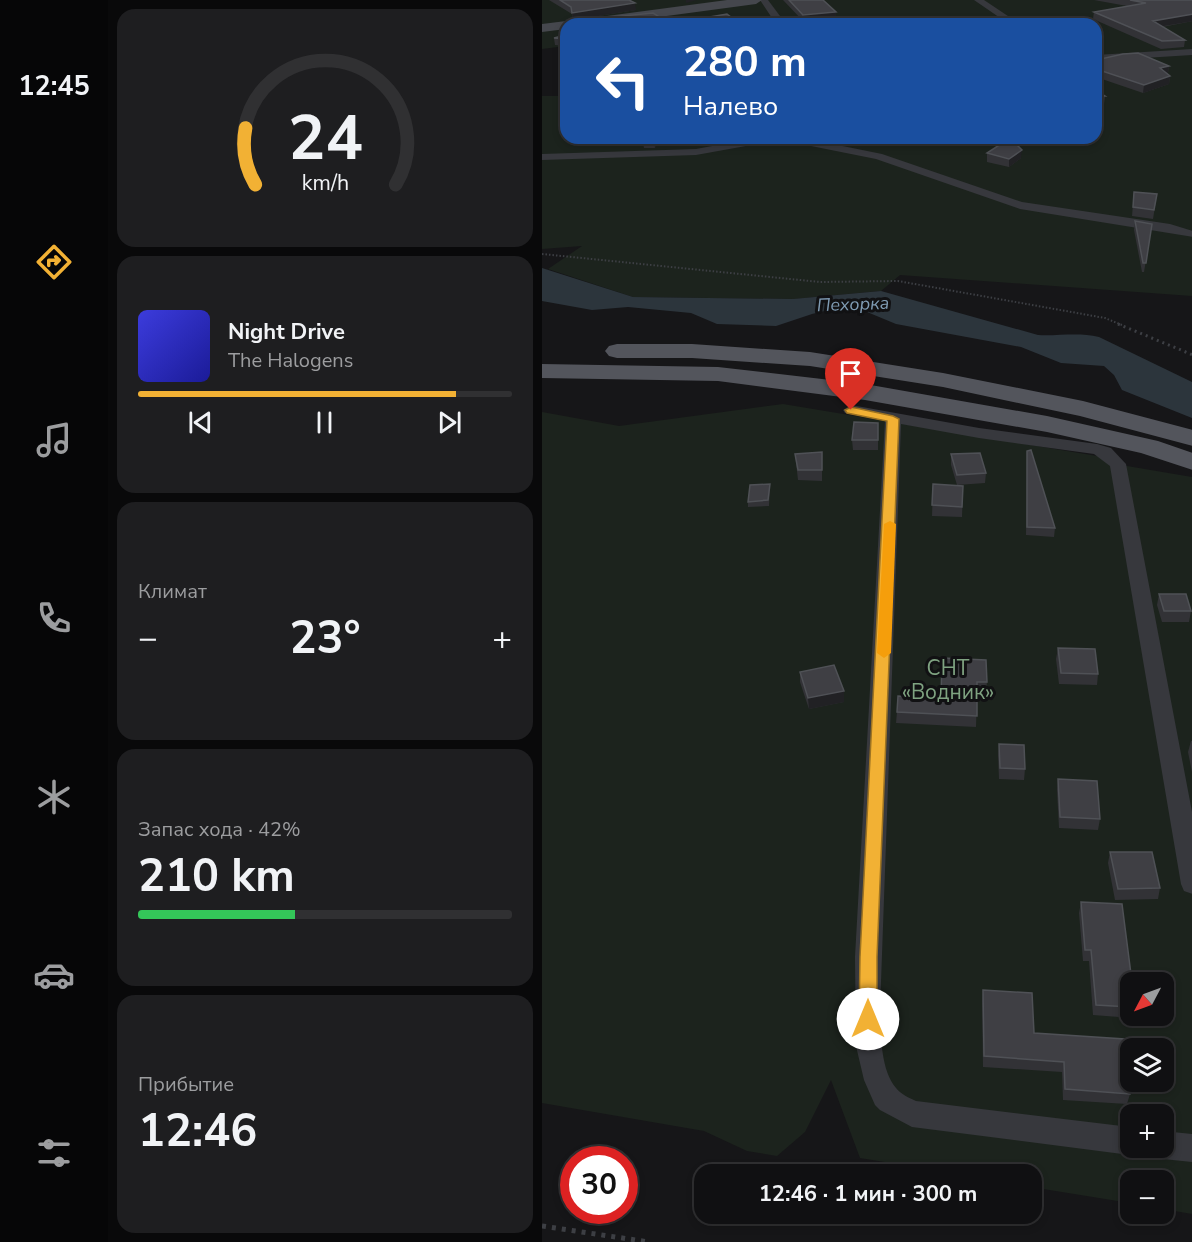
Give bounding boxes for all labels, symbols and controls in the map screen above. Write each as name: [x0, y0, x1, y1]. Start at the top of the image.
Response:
text: 280 m: [683, 34, 807, 91]
icon: left: [584, 42, 662, 120]
text: 12:45: [18, 68, 90, 105]
text: Налево: [683, 88, 778, 125]
text: 24: [288, 96, 362, 181]
text: km/h: [301, 168, 349, 198]
icon: directions: [33, 241, 75, 283]
water label: Пехорка: [816, 291, 890, 317]
text: Night Drive: [228, 317, 345, 347]
text: The Halogens: [228, 347, 353, 374]
pin: [825, 348, 876, 410]
icon: arrive: [834, 357, 867, 390]
icon: previous: [184, 406, 217, 439]
icon: pause: [308, 406, 341, 439]
icon: next: [433, 406, 466, 439]
icon: music: [33, 419, 75, 461]
text: Климат: [138, 578, 207, 605]
icon: phone: [33, 597, 75, 639]
text: 23°: [289, 608, 361, 669]
text: −: [138, 616, 158, 661]
text: +: [492, 616, 512, 661]
park label: СНТ «Водник»: [902, 654, 994, 706]
icon: climate: [33, 776, 75, 818]
text: Запас хода · 42%: [138, 816, 301, 843]
text: 210 km: [138, 846, 295, 907]
icon: car: [33, 954, 75, 996]
north arrow: [1120, 972, 1174, 1026]
map controls: [1120, 972, 1174, 1224]
position arrow: [836, 987, 900, 1051]
button: layers: [1120, 1038, 1174, 1092]
text: Прибытие: [138, 1071, 234, 1098]
text: 12:46: [138, 1101, 257, 1162]
button: +: [1120, 1104, 1174, 1158]
icon: filters: [33, 1132, 75, 1174]
speed limit sign: 30: [560, 1146, 638, 1224]
button: −: [1120, 1170, 1174, 1224]
text: 12:46 · 1 мин · 300 m: [759, 1179, 977, 1209]

